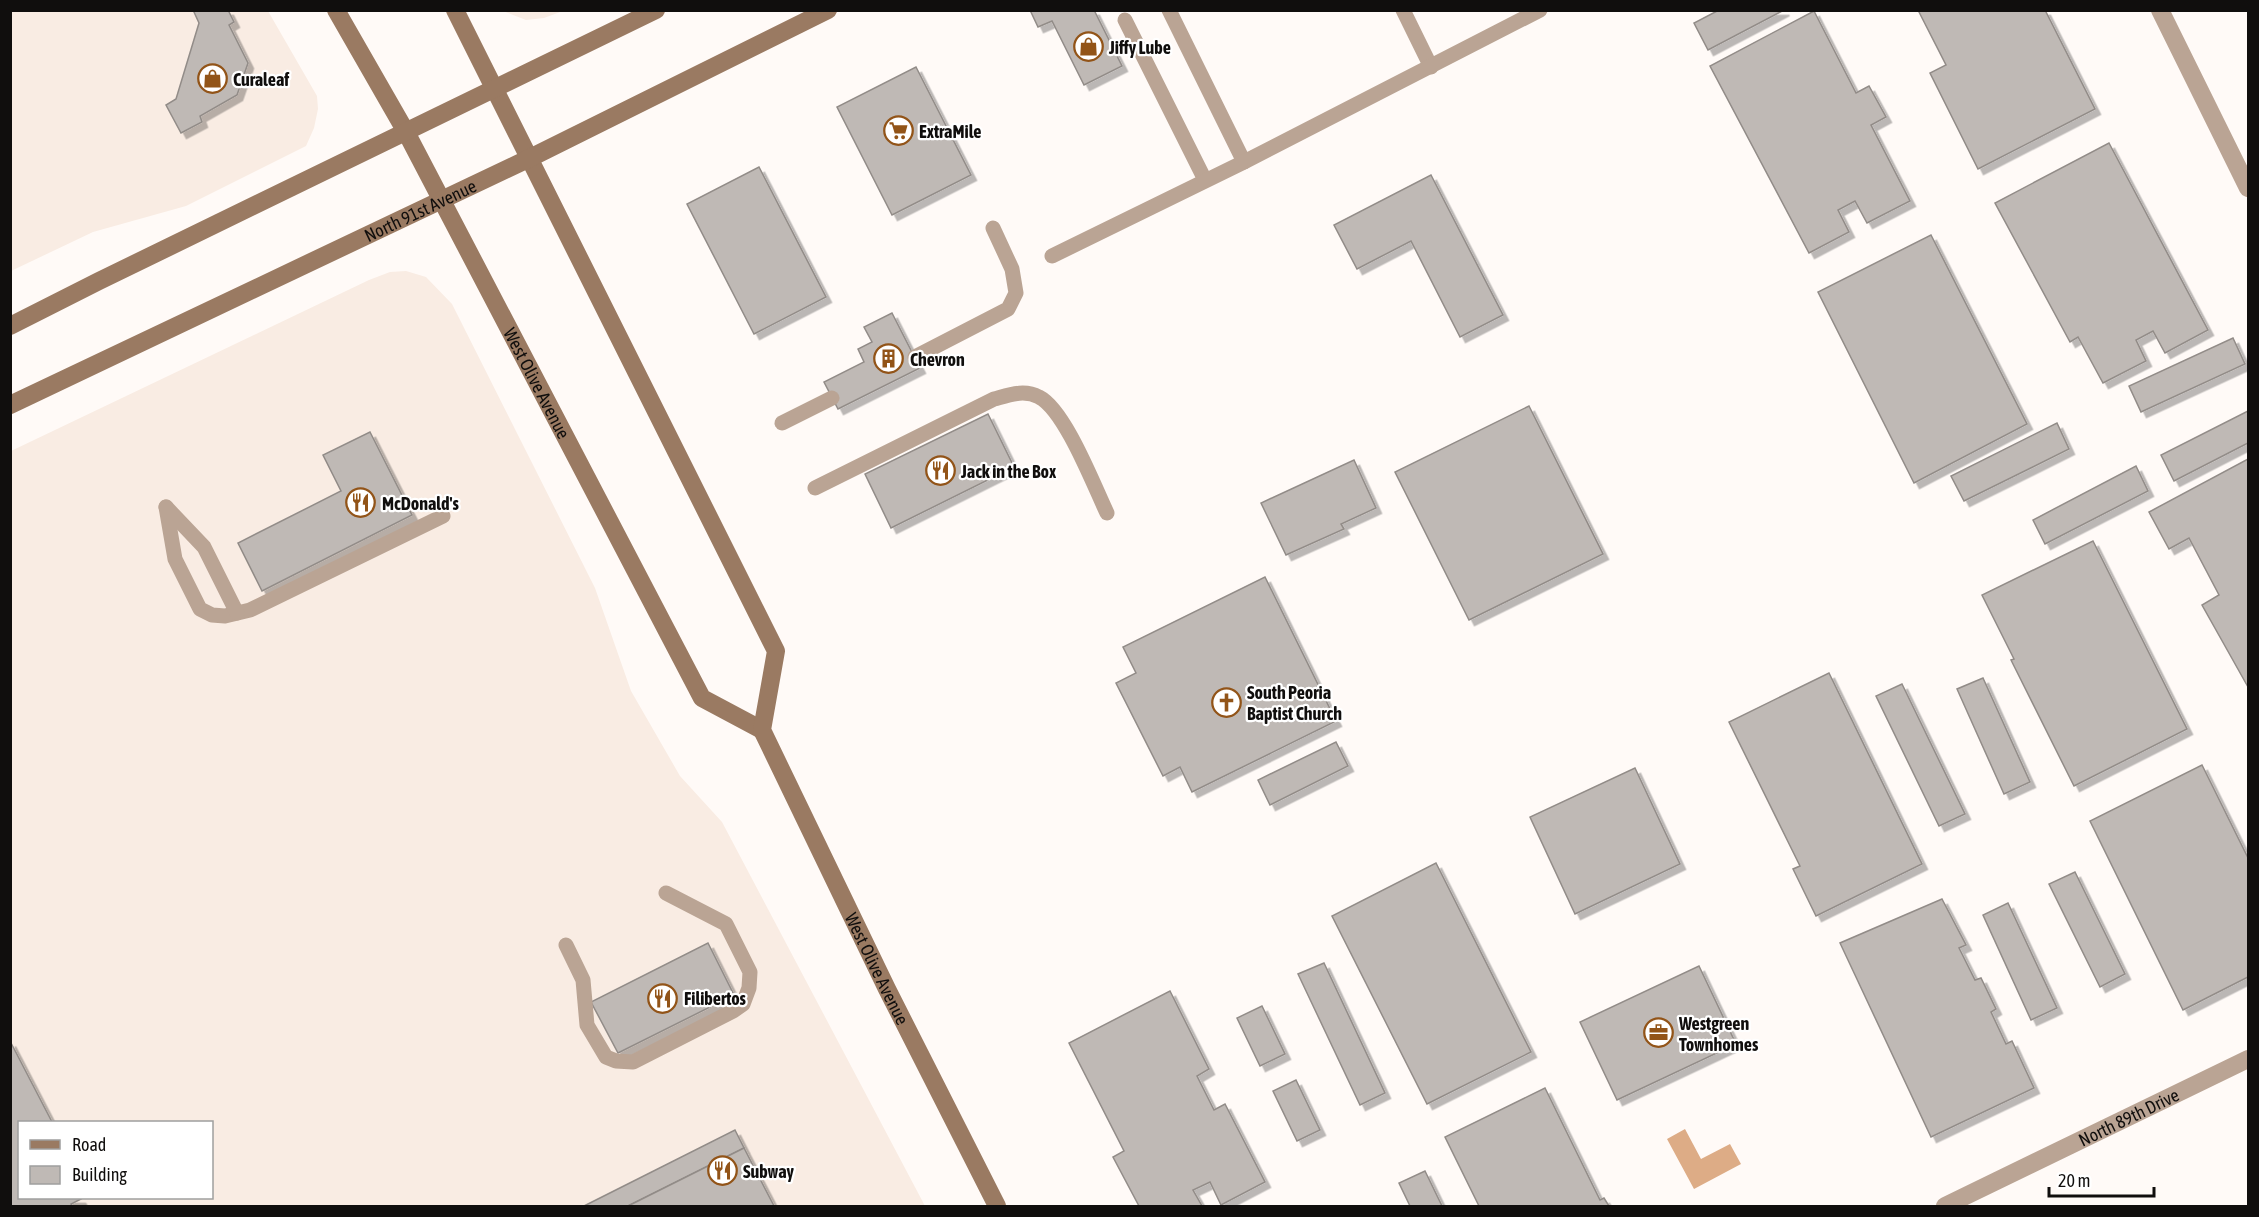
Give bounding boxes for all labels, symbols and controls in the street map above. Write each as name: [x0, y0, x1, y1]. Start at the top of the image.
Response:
shop icon: Jiffy Lube: [1072, 31, 1104, 63]
place label: Jiffy Lube: [1108, 37, 1171, 58]
shop icon: Curaleaf: [196, 63, 228, 95]
place label: Curaleaf: [233, 69, 290, 90]
supermarket icon: ExtraMile: [882, 115, 914, 147]
place label: ExtraMile: [919, 121, 981, 142]
street label: North 91st Avenue: [361, 175, 479, 246]
street label: West Olive Avenue: [500, 324, 575, 442]
building icon: Chevron: [873, 343, 905, 375]
place label: Chevron: [910, 349, 965, 370]
restaurant icon: Jack in the Box: [924, 455, 956, 487]
place label: Jack in the Box: [960, 461, 1057, 482]
restaurant icon: McDonald's: [345, 487, 377, 519]
place label: McDonald's: [382, 493, 459, 514]
place label: South Peoria Baptist Church: [1247, 682, 1342, 724]
church icon: South Peoria Baptist Church: [1210, 686, 1242, 718]
street label: West Olive Avenue: [841, 909, 914, 1028]
restaurant icon: Filibertos: [647, 982, 679, 1014]
place label: Filibertos: [684, 988, 747, 1009]
place label: Westgreen Townhomes: [1678, 1013, 1759, 1055]
office icon: Westgreen Townhomes: [1642, 1017, 1674, 1049]
street label: North 89th Drive: [2075, 1084, 2182, 1150]
legend: [18, 1121, 213, 1199]
text: Road: [72, 1134, 106, 1155]
restaurant icon: Subway: [706, 1155, 738, 1187]
scale bar: [2049, 1160, 2154, 1198]
place label: Subway: [743, 1161, 795, 1182]
text: Building: [72, 1164, 127, 1185]
text: 20 m: [2058, 1170, 2090, 1191]

